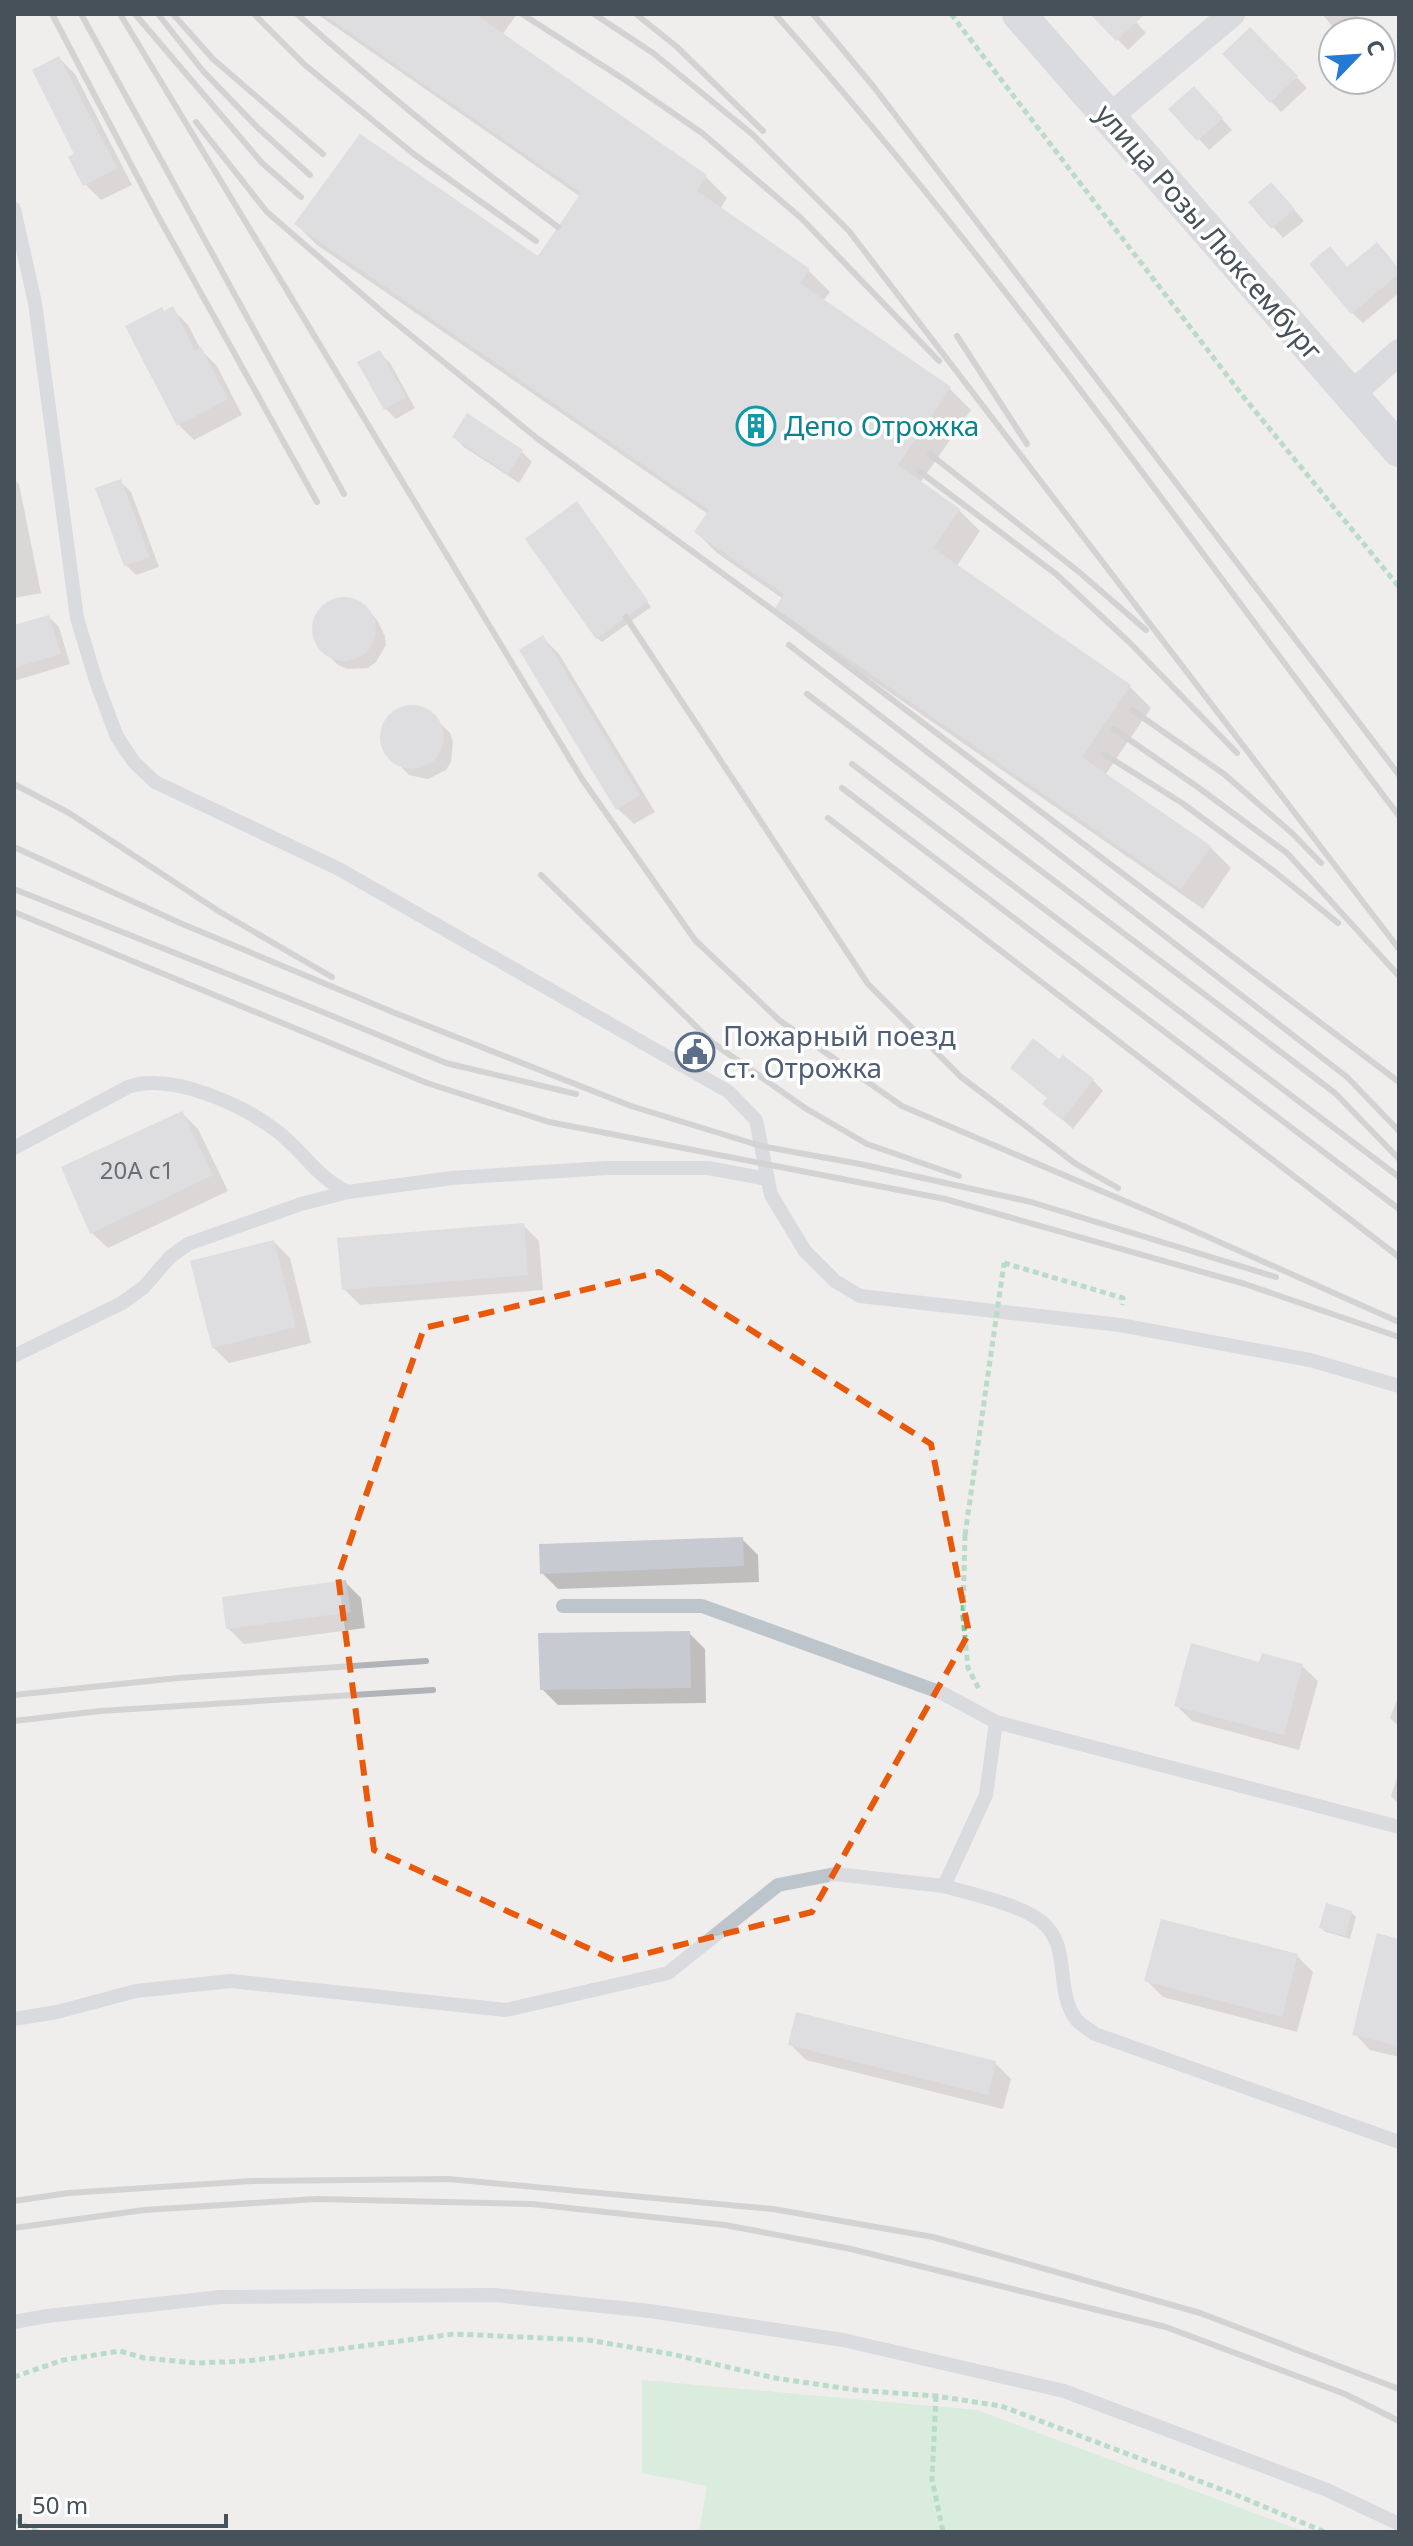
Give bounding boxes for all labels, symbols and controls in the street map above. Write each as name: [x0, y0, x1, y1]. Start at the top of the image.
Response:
north arrow: [1317, 16, 1397, 96]
text: С: [1359, 34, 1393, 60]
street label: улица Розы Люксембург: [1088, 95, 1332, 368]
building icon: Депо Отрожка: [735, 405, 777, 447]
place label: Депо Отрожка: [784, 406, 979, 444]
place label: Пожарный поезд ст. Отрожка: [723, 1016, 956, 1086]
public building icon: Пожарный поезд ст. Отрожка: [674, 1031, 716, 1073]
house number: 20А с1: [100, 1153, 174, 1186]
scale bar: [20, 2478, 226, 2528]
text: 50 m: [32, 2488, 88, 2521]

